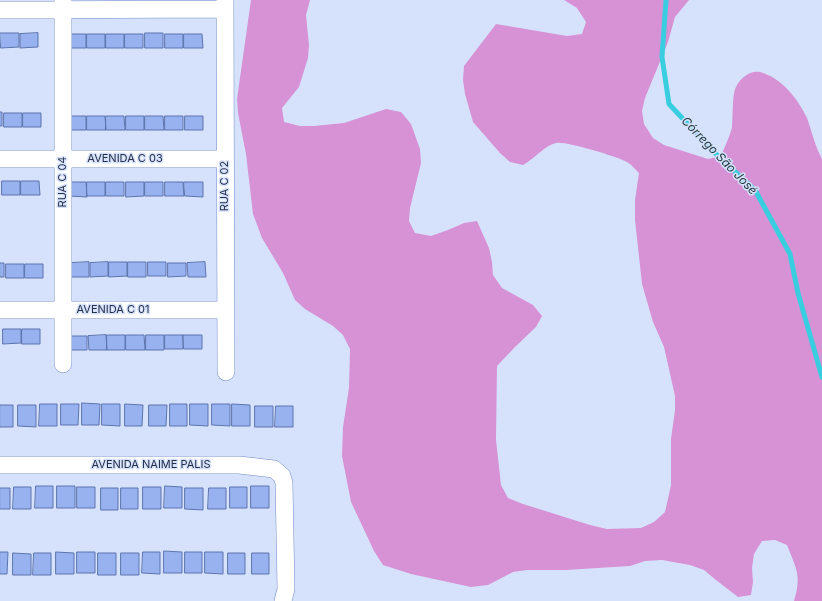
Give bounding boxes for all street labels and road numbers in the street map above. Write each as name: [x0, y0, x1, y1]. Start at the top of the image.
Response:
street label: AVENIDA C 03: [87, 152, 163, 166]
street label: RUA C 04: [56, 157, 70, 207]
street label: RUA C 02: [218, 161, 232, 211]
street label: AVENIDA C 01: [76, 303, 150, 317]
street label: AVENIDA NAIME PALIS: [91, 458, 211, 472]

